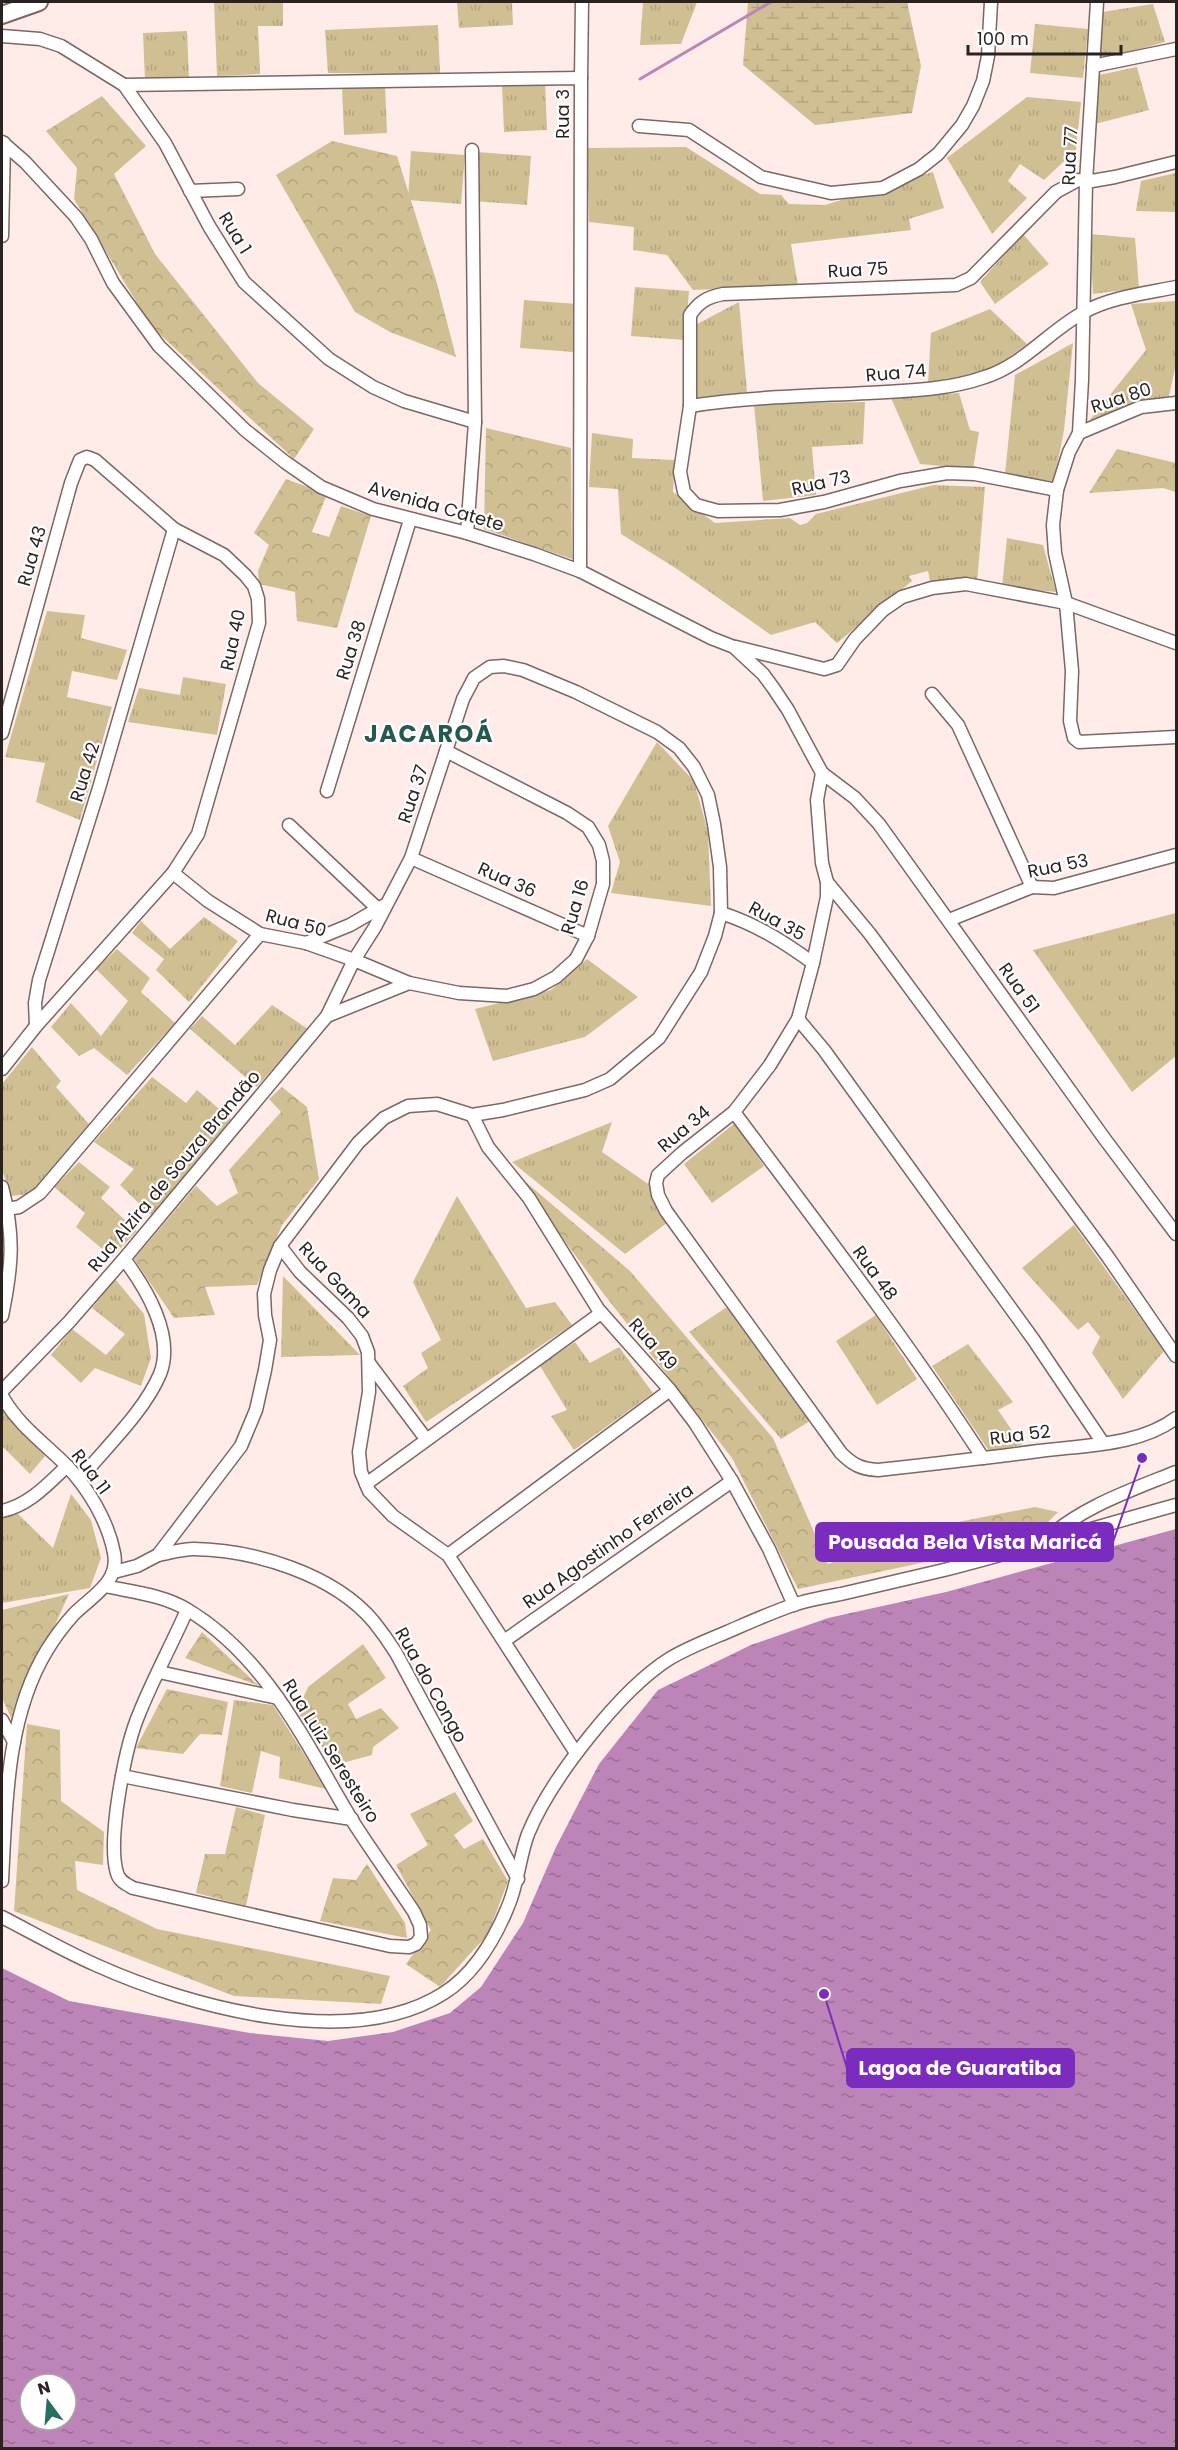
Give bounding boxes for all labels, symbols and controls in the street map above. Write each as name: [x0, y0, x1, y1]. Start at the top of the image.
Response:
scale bar: [968, 18, 1121, 56]
text: 100 m: [977, 26, 1029, 51]
street label: Rua 3: [550, 89, 575, 139]
street label: Rua 77: [1055, 126, 1084, 186]
street label: Rua 1: [213, 207, 258, 259]
street label: Rua 75: [827, 255, 889, 284]
street label: Rua 74: [865, 357, 927, 388]
street label: Rua 80: [1087, 376, 1154, 419]
street label: Rua 73: [789, 464, 853, 501]
street label: Avenida Catete: [365, 474, 507, 537]
street label: Rua 43: [11, 523, 52, 589]
street label: Rua 40: [214, 607, 251, 673]
street label: Rua 38: [330, 617, 371, 683]
district label: JACAROÁ: [364, 717, 494, 750]
street label: Rua 42: [64, 739, 105, 805]
street label: Rua 37: [391, 761, 434, 826]
street label: Rua 53: [1025, 847, 1090, 884]
street label: Rua 36: [474, 856, 540, 903]
street label: Rua 16: [554, 876, 595, 938]
street label: Rua 35: [744, 895, 810, 946]
street label: Rua 50: [263, 902, 329, 943]
street label: Rua 51: [993, 957, 1046, 1018]
street label: Rua Alzira de Souza Brandão: [82, 1064, 266, 1277]
street label: Rua 34: [652, 1099, 715, 1158]
street label: Rua Gama: [293, 1236, 377, 1323]
street label: Rua 48: [847, 1240, 904, 1305]
street label: Rua 49: [623, 1312, 683, 1375]
street label: Rua 52: [988, 1418, 1052, 1451]
street label: Rua 11: [66, 1444, 117, 1500]
street label: Rua Agostinho Ferreira: [517, 1477, 698, 1614]
callout: Pousada Bela Vista Maricá: [816, 1523, 1113, 1561]
text: Pousada Bela Vista Maricá: [828, 1528, 1102, 1556]
street label: Rua do Congo: [389, 1622, 474, 1747]
street label: Rua Luiz Seresteiro: [277, 1674, 386, 1828]
callout: Lagoa de Guaratiba: [847, 2049, 1074, 2087]
text: Lagoa de Guaratiba: [858, 2054, 1062, 2082]
north arrow: [18, 2372, 78, 2432]
text: N: [35, 2375, 53, 2401]

